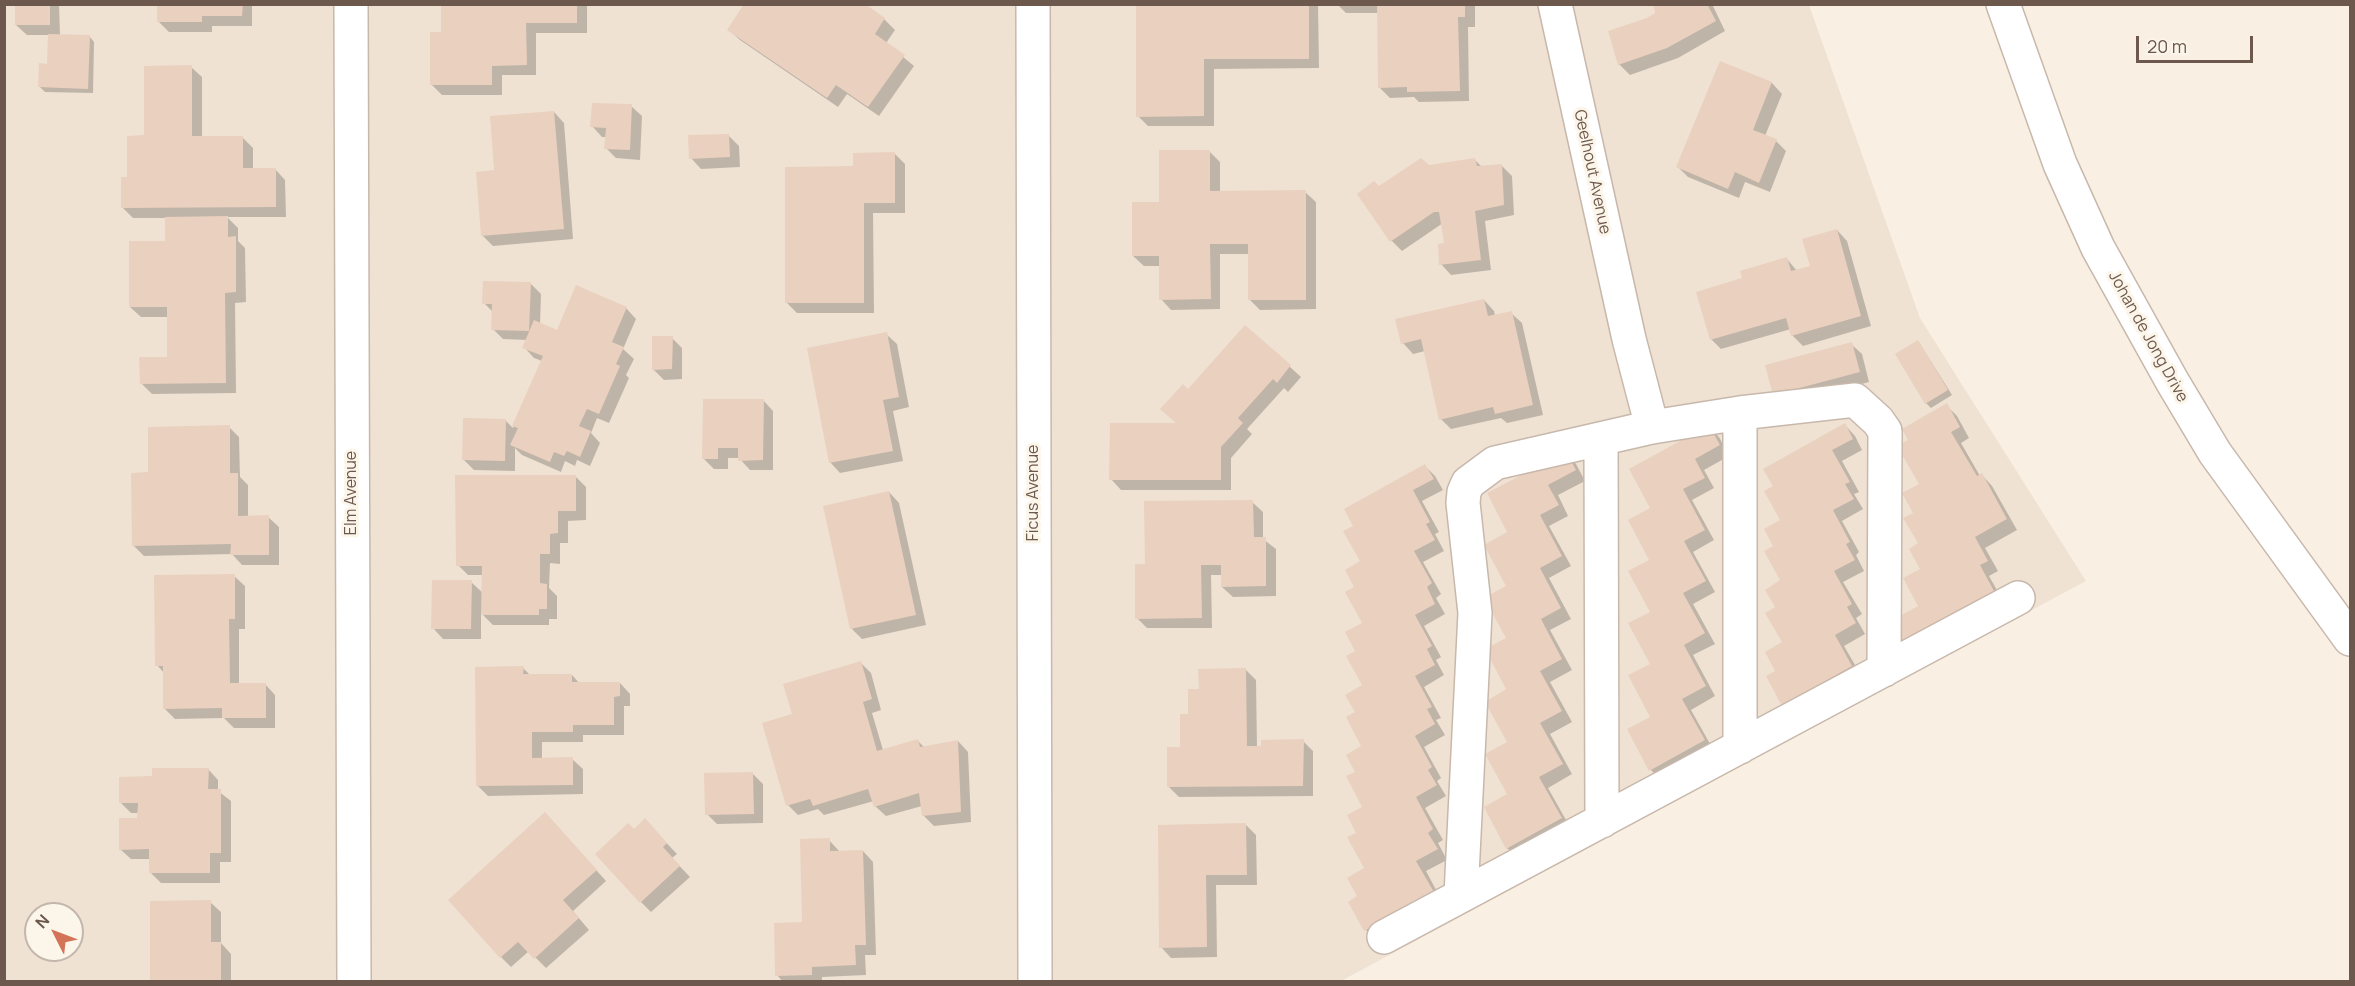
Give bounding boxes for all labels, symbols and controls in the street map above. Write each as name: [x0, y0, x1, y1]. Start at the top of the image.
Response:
scale bar: [2139, 24, 2256, 62]
text: 20 m: [2147, 34, 2187, 58]
street label: Geelhout Avenue: [1569, 108, 1615, 236]
street label: Johan de Jong Drive: [2104, 268, 2192, 406]
street label: Ficus Avenue: [1024, 445, 1044, 541]
street label: Elm Avenue: [342, 451, 362, 535]
north arrow: [24, 902, 84, 962]
text: N: [30, 910, 54, 933]

